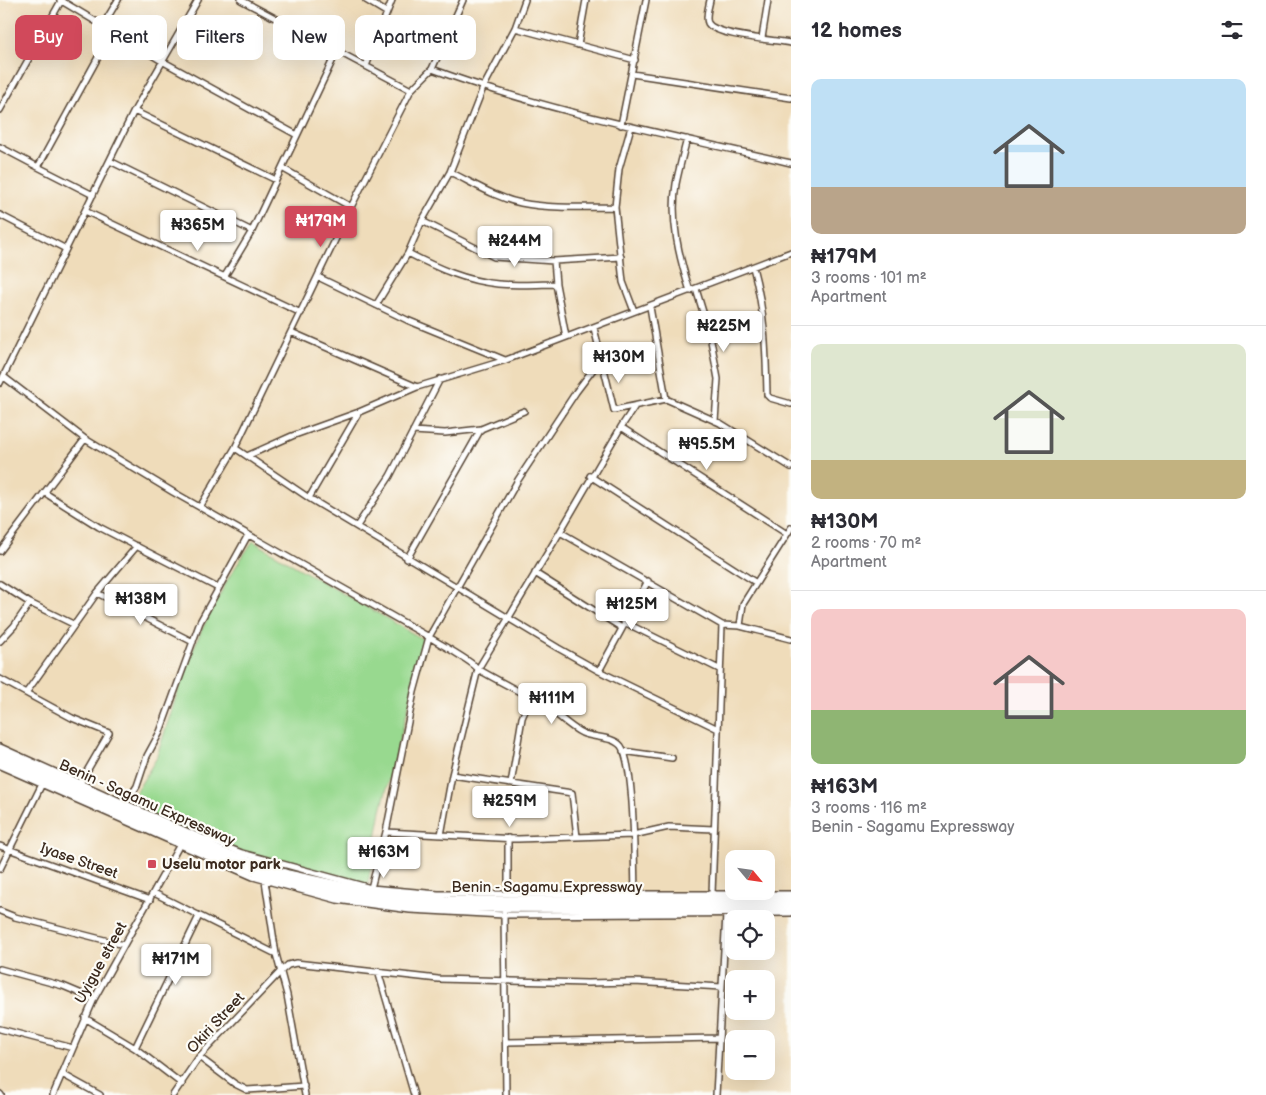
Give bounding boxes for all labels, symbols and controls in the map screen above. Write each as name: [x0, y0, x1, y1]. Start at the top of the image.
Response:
chip: Buy: [15, 15, 82, 60]
chip: Rent: [92, 15, 167, 60]
chip: Filters: [177, 15, 263, 60]
chip: New: [273, 15, 345, 60]
chip: Apartment: [355, 15, 476, 60]
icon: filters: [1218, 16, 1246, 44]
text: 12 homes: [811, 18, 902, 43]
icon: home: [984, 111, 1074, 201]
pin: ₦179M: [286, 206, 356, 248]
pin: ₦365M: [163, 210, 233, 252]
text: ₦179M: [296, 212, 346, 231]
text: ₦365M: [171, 216, 225, 235]
pin: ₦244M: [480, 226, 550, 268]
text: ₦244M: [488, 232, 542, 251]
text: ₦179M: [811, 244, 877, 269]
text: 3 rooms · 101 m²: [811, 269, 927, 288]
text: Apartment: [811, 288, 887, 307]
pin: ₦225M: [689, 310, 759, 353]
text: ₦225M: [697, 317, 751, 336]
pin: ₦130M: [584, 342, 654, 384]
text: ₦130M: [593, 348, 645, 367]
icon: home: [984, 377, 1074, 467]
pin: ₦95.5M: [666, 428, 748, 471]
text: ₦95.5M: [679, 435, 735, 454]
text: ₦130M: [811, 509, 878, 534]
text: 2 rooms · 70 m²: [811, 534, 921, 553]
text: Apartment: [811, 553, 887, 572]
pin: ₦138M: [106, 584, 176, 626]
pin: ₦125M: [597, 588, 667, 631]
text: ₦138M: [115, 590, 167, 609]
text: ₦125M: [607, 595, 657, 614]
icon: home: [984, 642, 1074, 732]
pin: ₦111M: [517, 682, 587, 725]
text: ₦111M: [529, 689, 575, 708]
street label: Benin - Sagamu Expressway: [56, 756, 238, 851]
text: ₦163M: [811, 774, 878, 799]
pin: ₦259M: [475, 786, 545, 828]
text: ₦259M: [483, 792, 537, 811]
text: 3 rooms · 116 m²: [811, 799, 927, 818]
text: Benin - Sagamu Expressway: [811, 818, 1015, 837]
pin: ₦163M: [349, 836, 419, 879]
street label: Iyase Street: [38, 839, 121, 883]
text: ₦163M: [358, 843, 410, 862]
north arrow: [725, 850, 775, 900]
map controls: [725, 850, 775, 1080]
place label: Uselu motor park: [162, 855, 281, 874]
marker: Uselu motor park: [146, 858, 158, 870]
street label: Benin - Sagamu Expressway: [452, 878, 643, 897]
button: locate: [725, 910, 775, 960]
street label: Uyigue street: [71, 918, 132, 1007]
pin: ₦171M: [141, 944, 211, 986]
text: ₦171M: [152, 950, 200, 969]
button: +: [725, 970, 775, 1020]
street label: Okiri Street: [183, 988, 249, 1057]
button: −: [725, 1030, 775, 1080]

